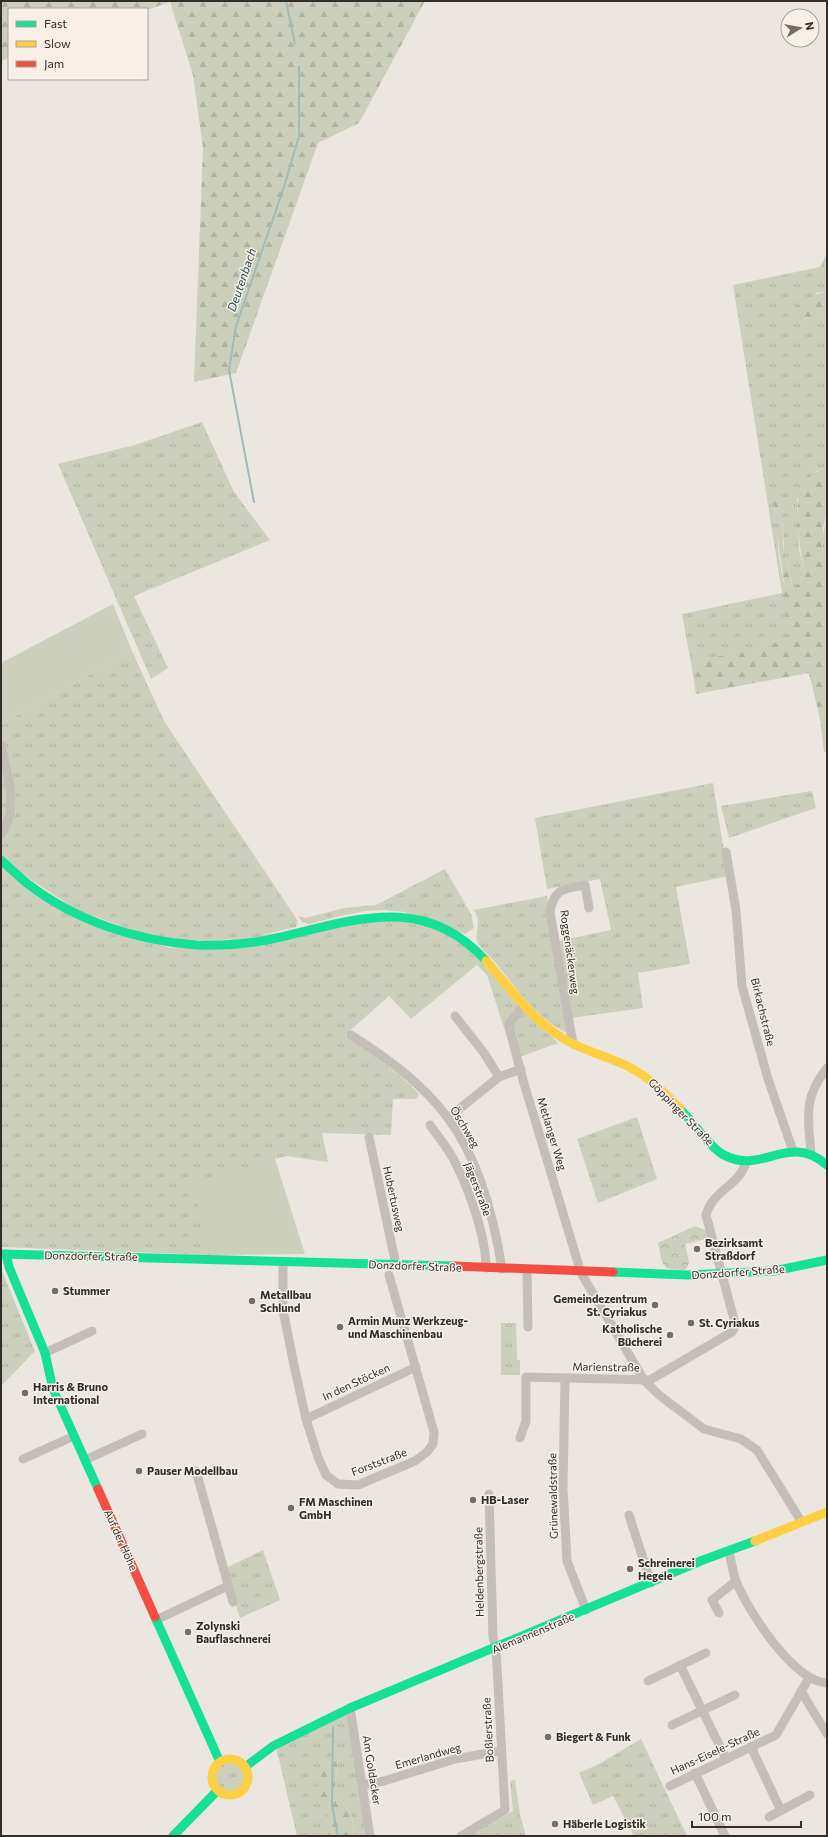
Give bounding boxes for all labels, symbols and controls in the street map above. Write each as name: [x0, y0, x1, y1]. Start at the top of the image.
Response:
legend: [8, 8, 148, 80]
north arrow: [780, 8, 820, 48]
text: Fast: [44, 16, 67, 30]
text: N: [803, 21, 817, 31]
text: Slow: [44, 36, 71, 50]
text: Jam: [44, 56, 64, 71]
water label: Deutenbach: [224, 246, 258, 313]
street label: Roggenäckerweg: [558, 909, 583, 995]
street label: Birkachstraße: [749, 976, 778, 1047]
street label: Göppinger Straße: [646, 1075, 717, 1148]
street label: Metlanger Weg: [535, 1096, 570, 1172]
street label: Öschweg: [448, 1103, 484, 1150]
street label: Jägerstraße: [461, 1160, 495, 1218]
street label: Hubertusweg: [381, 1165, 408, 1233]
place label: Bezirksamt Straßdorf: [705, 1236, 763, 1262]
marker: Bezirksamt Straßdorf: [692, 1244, 702, 1254]
street label: Donzdorfer Straße: [44, 1248, 138, 1263]
street label: Donzdorfer Straße: [368, 1257, 462, 1274]
street label: Donzdorfer Straße: [691, 1262, 785, 1281]
place label: Stummer: [63, 1284, 110, 1297]
marker: Stummer: [50, 1286, 60, 1296]
place label: Metallbau Schlund: [260, 1288, 311, 1314]
place label: Gemeindezentrum St. Cyriakus: [553, 1292, 647, 1318]
marker: Metallbau Schlund: [247, 1296, 257, 1306]
marker: Gemeindezentrum St. Cyriakus: [650, 1300, 660, 1310]
place label: Armin Munz Werkzeug- und Maschinenbau: [348, 1314, 469, 1340]
place label: St. Cyriakus: [699, 1316, 760, 1329]
marker: St. Cyriakus: [686, 1318, 696, 1328]
marker: Armin Munz Werkzeug- und Maschinenbau: [335, 1322, 345, 1332]
place label: Katholische Bücherei: [602, 1322, 662, 1348]
marker: Katholische Bücherei: [665, 1330, 675, 1340]
street label: Marienstraße: [572, 1359, 640, 1374]
street label: In den Stöcken: [320, 1360, 391, 1403]
place label: Harris & Bruno International: [33, 1380, 108, 1406]
marker: Harris & Bruno International: [20, 1388, 30, 1398]
street label: Forststraße: [349, 1445, 409, 1478]
street label: Grünewaldstraße: [545, 1453, 560, 1539]
place label: Pauser Modellbau: [147, 1464, 238, 1477]
marker: Pauser Modellbau: [134, 1466, 144, 1476]
place label: HB-Laser: [481, 1493, 529, 1506]
place label: FM Maschinen GmbH: [299, 1495, 373, 1521]
marker: HB-Laser: [468, 1495, 478, 1505]
marker: FM Maschinen GmbH: [286, 1503, 296, 1513]
street label: Auf der Höhe: [102, 1507, 141, 1573]
street label: Heldenbergstraße: [471, 1527, 486, 1617]
place label: Schreinerei Hegele: [638, 1556, 695, 1582]
marker: Schreinerei Hegele: [625, 1564, 635, 1574]
street label: Alemannenstraße: [490, 1609, 576, 1656]
place label: Zolynski Bauflaschnerei: [196, 1619, 271, 1645]
marker: Zolynski Bauflaschnerei: [183, 1627, 193, 1637]
street label: Boßlerstraße: [479, 1697, 496, 1763]
street label: Hans-Eisele-Straße: [668, 1724, 762, 1777]
place label: Biegert & Funk: [556, 1730, 632, 1743]
marker: Biegert & Funk: [543, 1732, 553, 1742]
street label: Am Goldacker: [361, 1734, 384, 1806]
street label: Emerlandweg: [393, 1740, 462, 1771]
scale bar: [692, 1803, 801, 1829]
text: 100 m: [698, 1809, 732, 1823]
place label: Häberle Logistik: [563, 1817, 647, 1830]
marker: Häberle Logistik: [550, 1819, 560, 1829]

